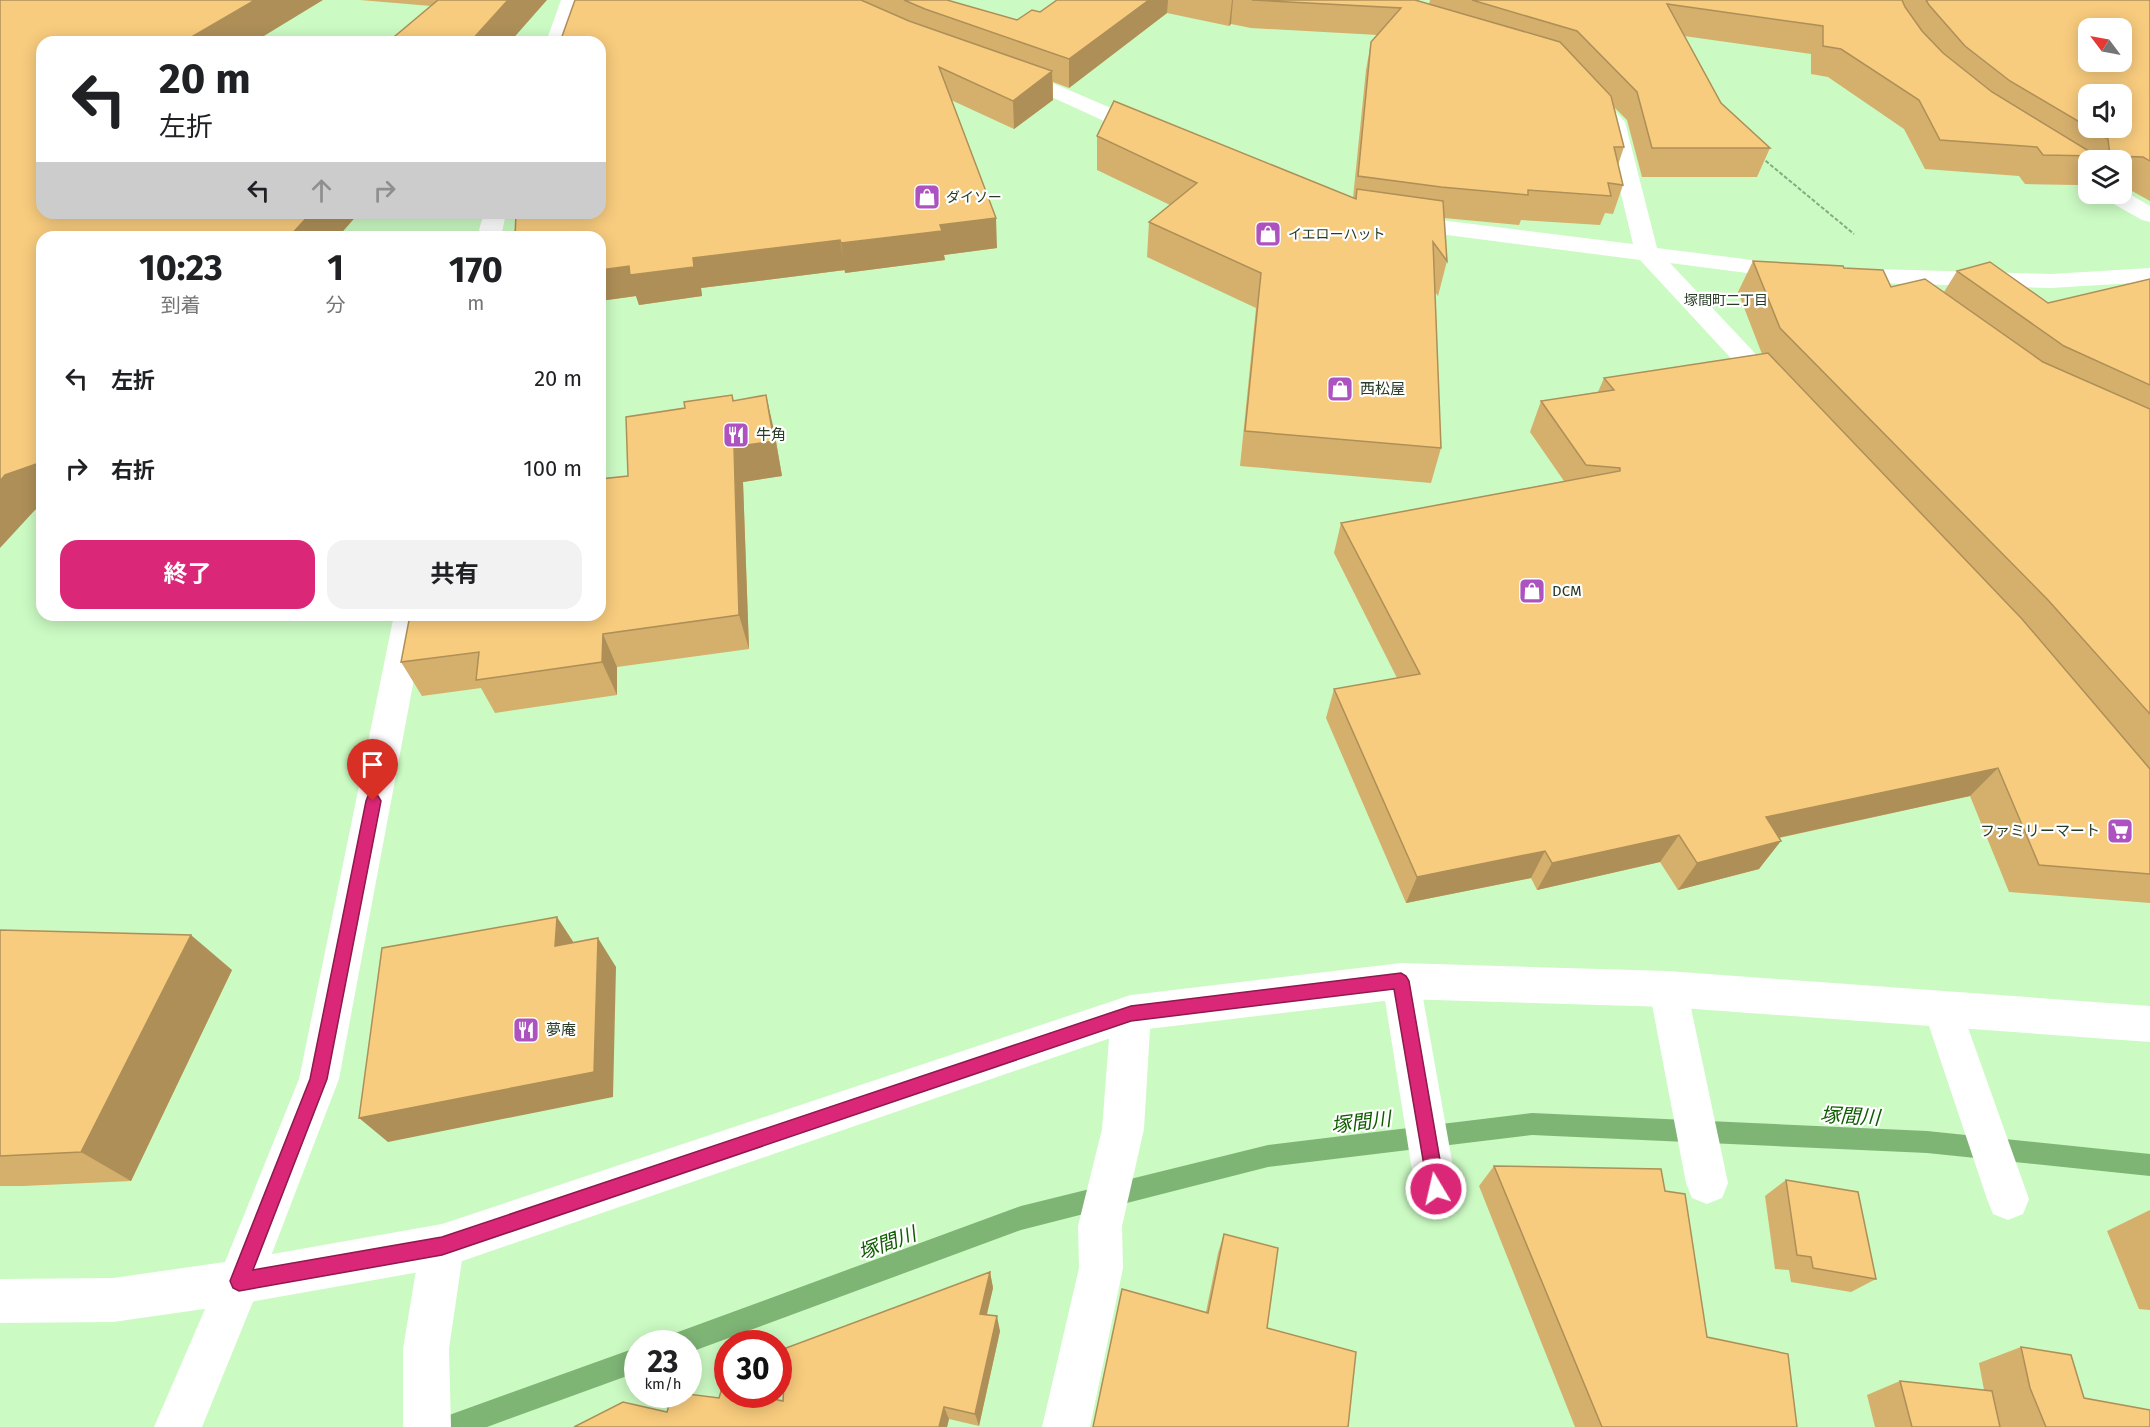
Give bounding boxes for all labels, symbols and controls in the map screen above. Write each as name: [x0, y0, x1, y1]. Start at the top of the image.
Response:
north arrow: [2078, 18, 2132, 72]
map controls: [2078, 18, 2132, 204]
text: 20 m: [159, 54, 251, 104]
icon: left: [60, 60, 138, 138]
button: sound: [2078, 84, 2132, 138]
text: 左折: [159, 111, 213, 143]
button: layers: [2078, 150, 2132, 204]
icon: left: [242, 174, 275, 207]
icon: ahead: [305, 174, 338, 207]
icon: right: [368, 174, 401, 207]
shop icon: ダイソー: [912, 182, 942, 212]
place label: ダイソー: [946, 189, 1002, 206]
shop icon: イエローハット: [1253, 219, 1283, 249]
place label: イエローハット: [1288, 226, 1386, 243]
text: 10:23: [139, 246, 223, 290]
text: 1: [327, 246, 344, 290]
text: 170: [449, 248, 503, 292]
text: m: [467, 291, 484, 315]
district label: 塚間町二丁目: [1684, 292, 1768, 309]
text: 到着: [161, 293, 201, 317]
text: 分: [326, 293, 346, 317]
icon: left: [60, 362, 93, 395]
text: 20 m: [534, 365, 582, 392]
text: 左折: [111, 367, 155, 394]
shop icon: 西松屋: [1325, 374, 1355, 404]
place label: 西松屋: [1360, 380, 1405, 398]
restaurant icon: 牛角: [721, 420, 751, 450]
place label: 牛角: [756, 426, 786, 444]
icon: right: [60, 452, 93, 485]
text: 100 m: [523, 455, 582, 482]
text: 右折: [111, 457, 155, 484]
button: 終了: [60, 540, 315, 609]
button: 共有: [327, 540, 582, 609]
shop icon: DCM: [1517, 576, 1547, 606]
place label: DCM: [1552, 582, 1582, 600]
pin: [347, 739, 398, 801]
icon: arrive: [356, 748, 389, 781]
supermarket icon: ファミリーマート: [2105, 816, 2135, 846]
place label: ファミリーマート: [1980, 822, 2100, 840]
restaurant icon: 夢庵: [511, 1015, 541, 1045]
place label: 夢庵: [546, 1021, 576, 1039]
water label: 塚間川: [1819, 1102, 1883, 1130]
water label: 塚間川: [1330, 1106, 1394, 1138]
position arrow: [1404, 1157, 1468, 1221]
water label: 塚間川: [855, 1221, 921, 1265]
speed limit sign: 30: [714, 1330, 792, 1408]
text: 23: [648, 1344, 678, 1380]
text: km/h: [644, 1375, 682, 1393]

